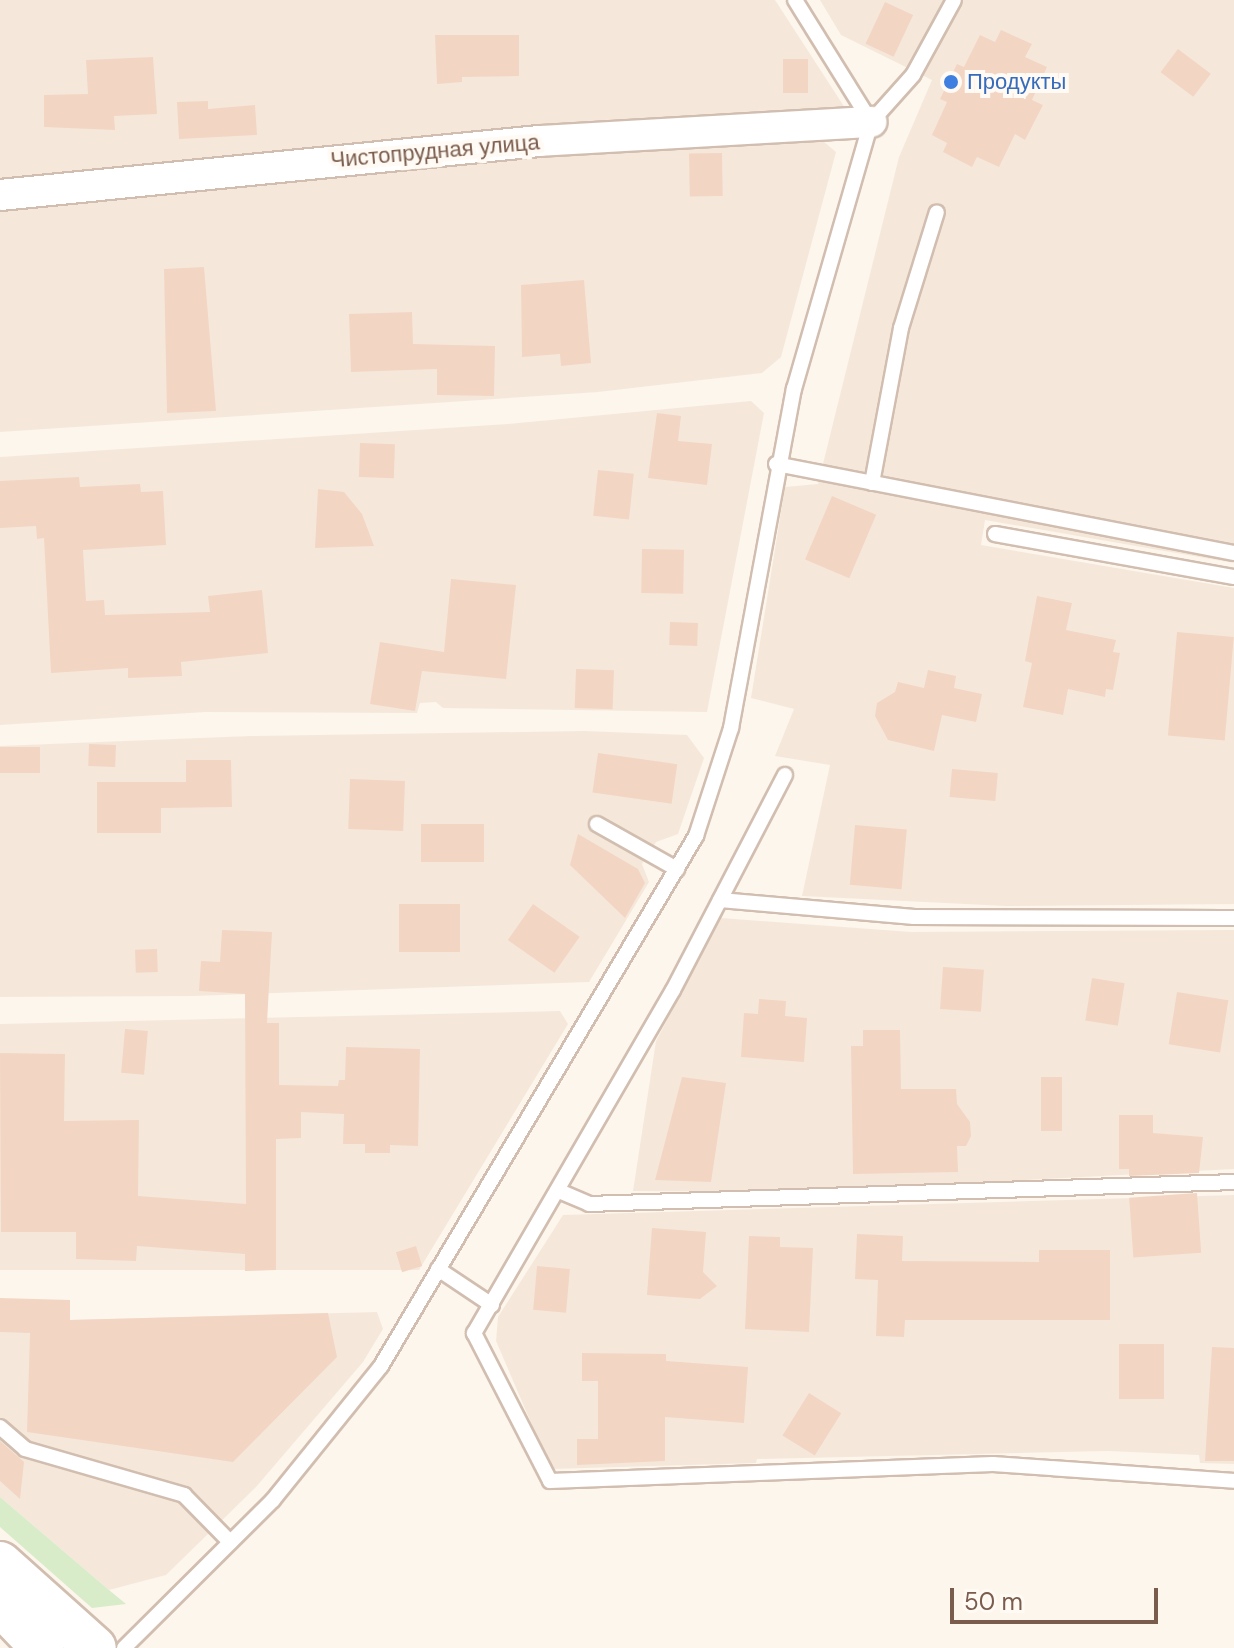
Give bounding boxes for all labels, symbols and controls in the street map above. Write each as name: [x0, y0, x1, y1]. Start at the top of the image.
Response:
place label: Продукты: [967, 69, 1066, 95]
marker: Продукты: [942, 73, 960, 91]
street label: Чистопрудная улица: [329, 129, 541, 173]
scale bar: [954, 1572, 1162, 1622]
text: 50 m: [964, 1586, 1023, 1617]

